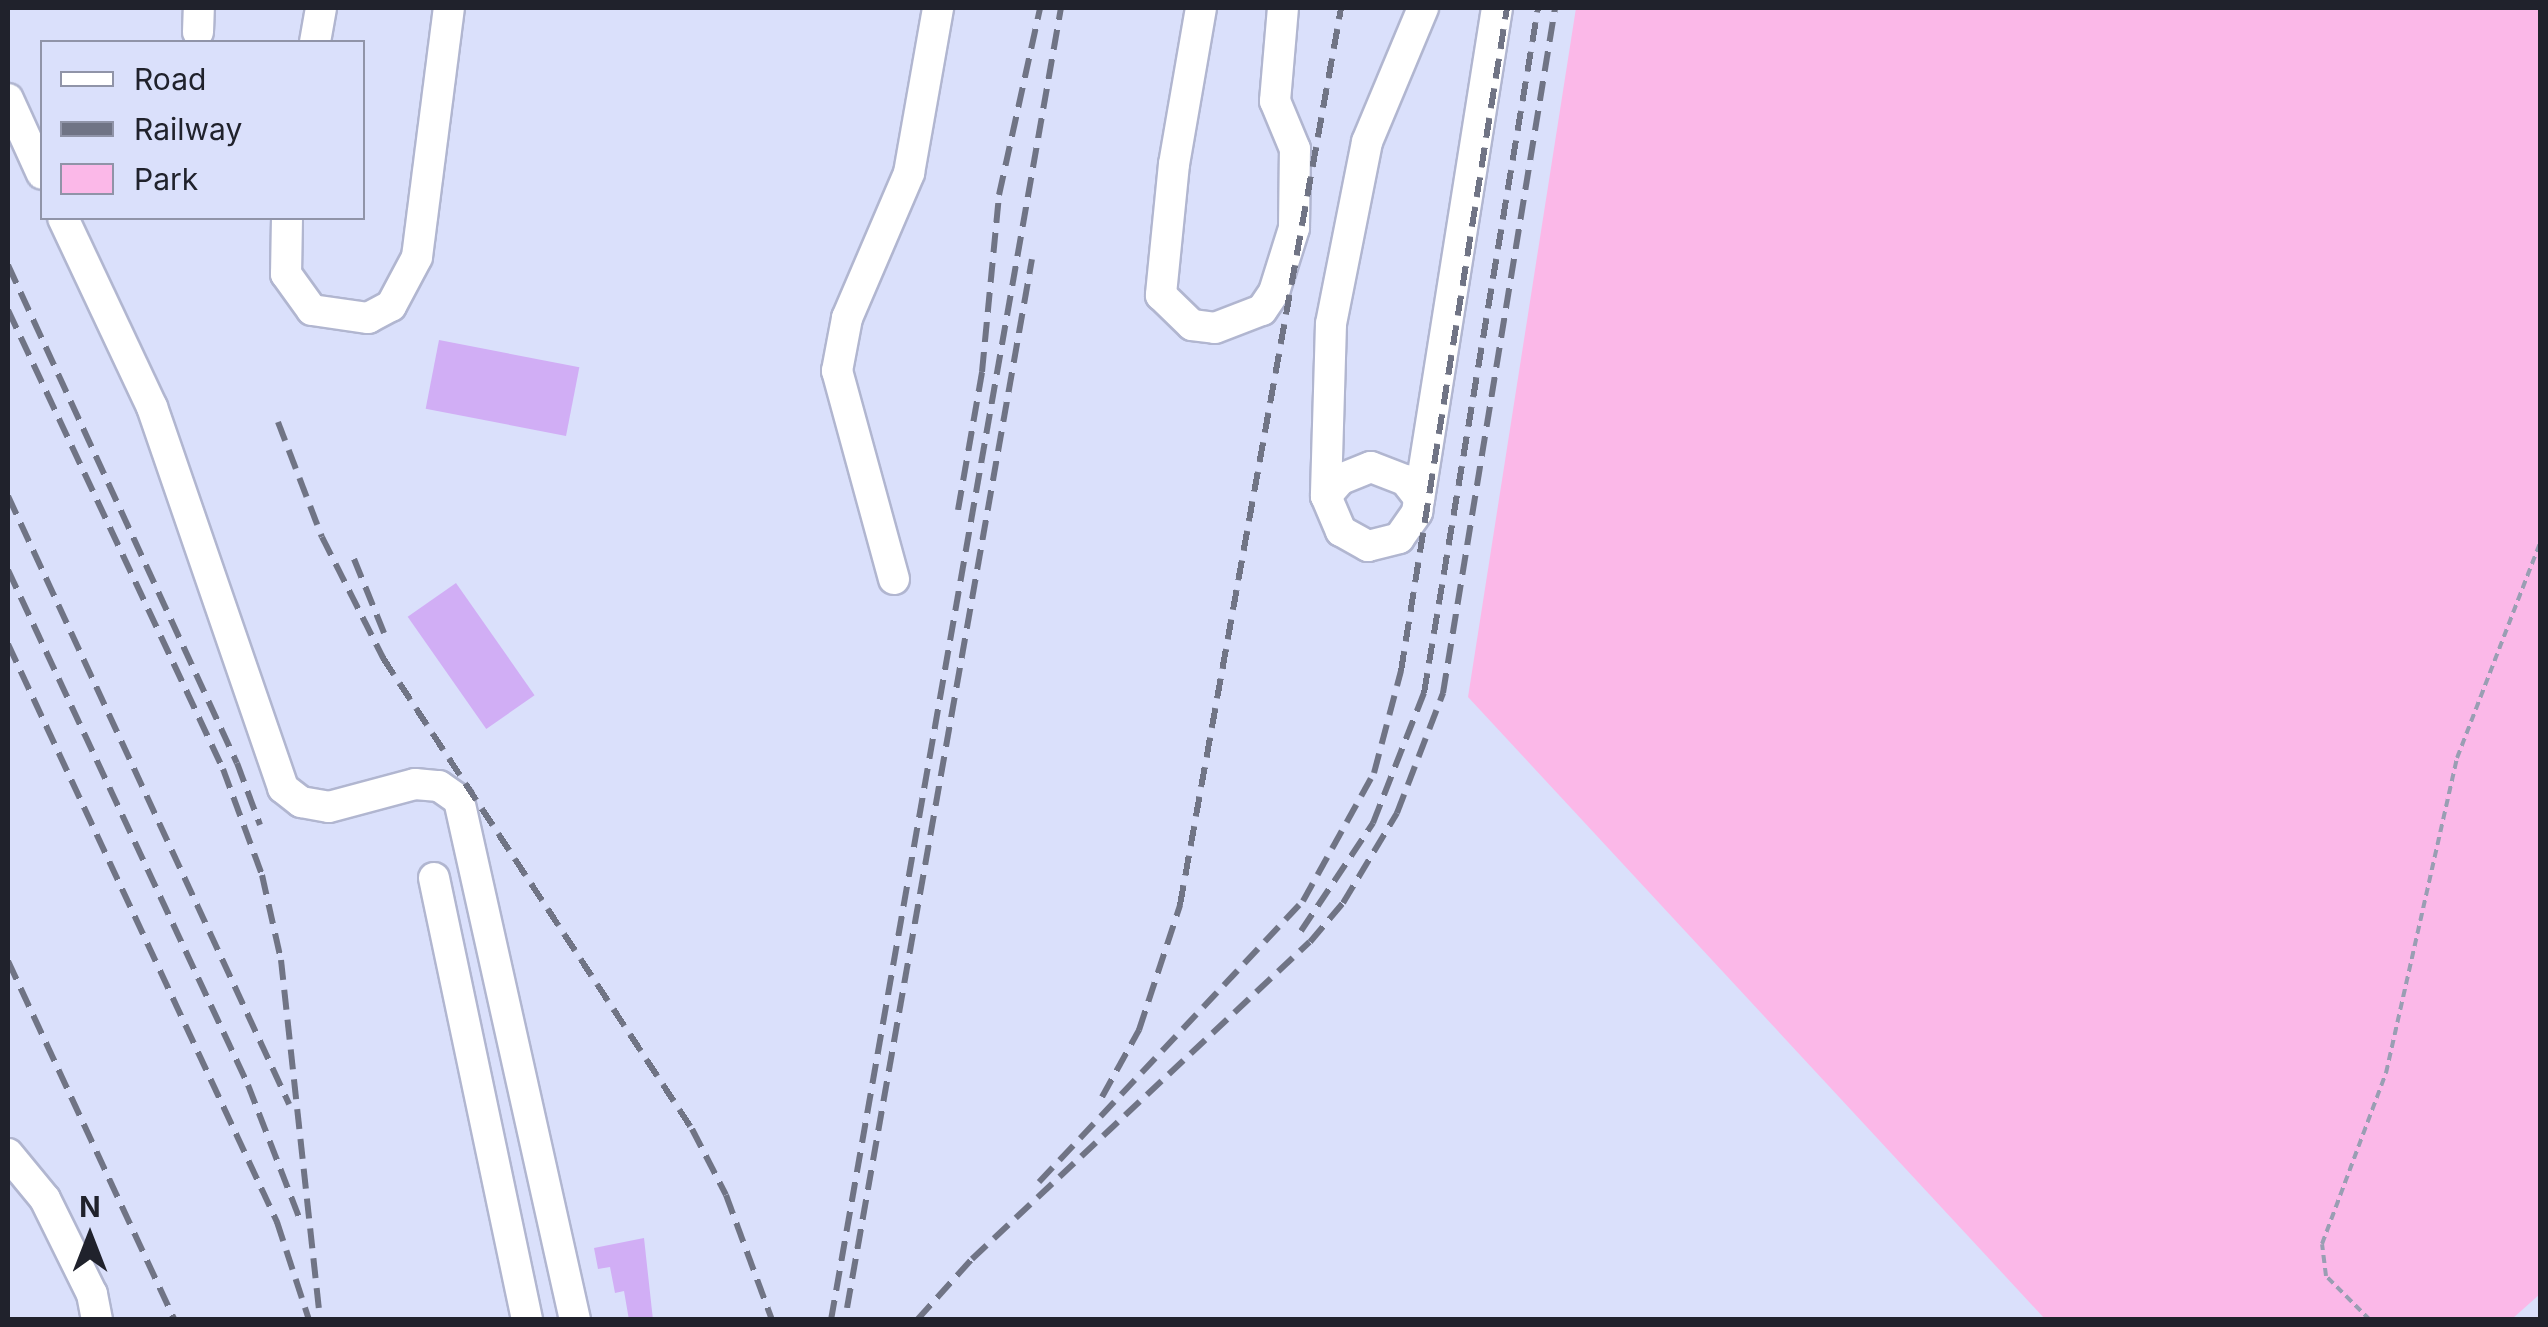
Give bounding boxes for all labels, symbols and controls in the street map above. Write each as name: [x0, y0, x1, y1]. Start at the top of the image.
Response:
legend: [40, 40, 365, 220]
text: Road: [134, 61, 206, 97]
text: Railway: [134, 111, 242, 147]
text: Park: [134, 161, 198, 197]
north arrow: [40, 1187, 140, 1287]
text: N: [79, 1190, 101, 1224]

